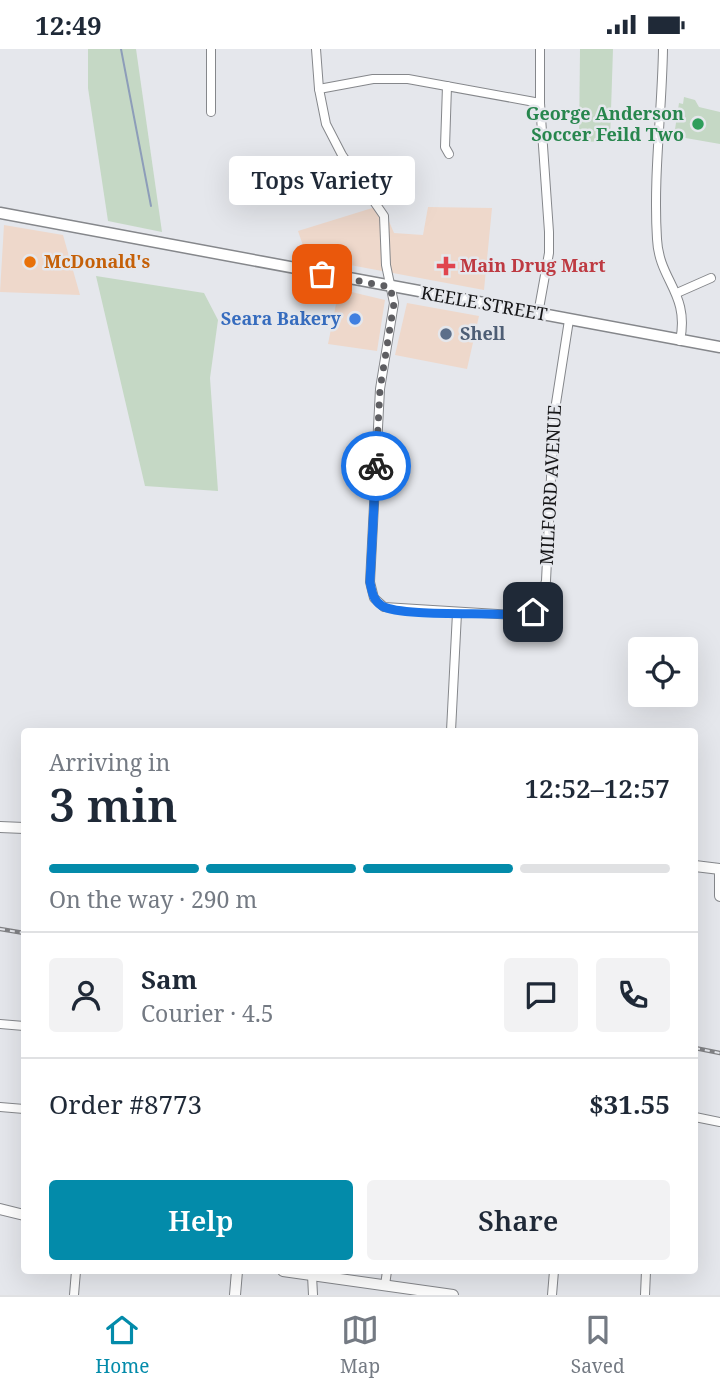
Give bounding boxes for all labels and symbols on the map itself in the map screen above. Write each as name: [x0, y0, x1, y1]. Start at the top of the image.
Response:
place label: George Anderson Soccer Feild Two: [526, 101, 684, 146]
marker: George Anderson Soccer Feild Two: [690, 116, 706, 132]
callout: Tops Variety: [229, 155, 415, 204]
pin: [292, 244, 352, 304]
place label: McDonald's: [44, 249, 151, 273]
place label: Main Drug Mart: [460, 253, 606, 277]
marker: McDonald's: [22, 254, 38, 270]
marker: Main Drug Mart: [438, 258, 454, 274]
street label: KEELE STREET: [419, 280, 549, 326]
place label: Seara Bakery: [221, 306, 342, 330]
marker: Seara Bakery: [347, 311, 363, 327]
place label: Shell: [460, 321, 506, 345]
marker: Shell: [438, 326, 454, 342]
street label: MILFORD AVENUE: [534, 404, 566, 566]
courier: [341, 431, 411, 501]
pin: [503, 582, 563, 642]

